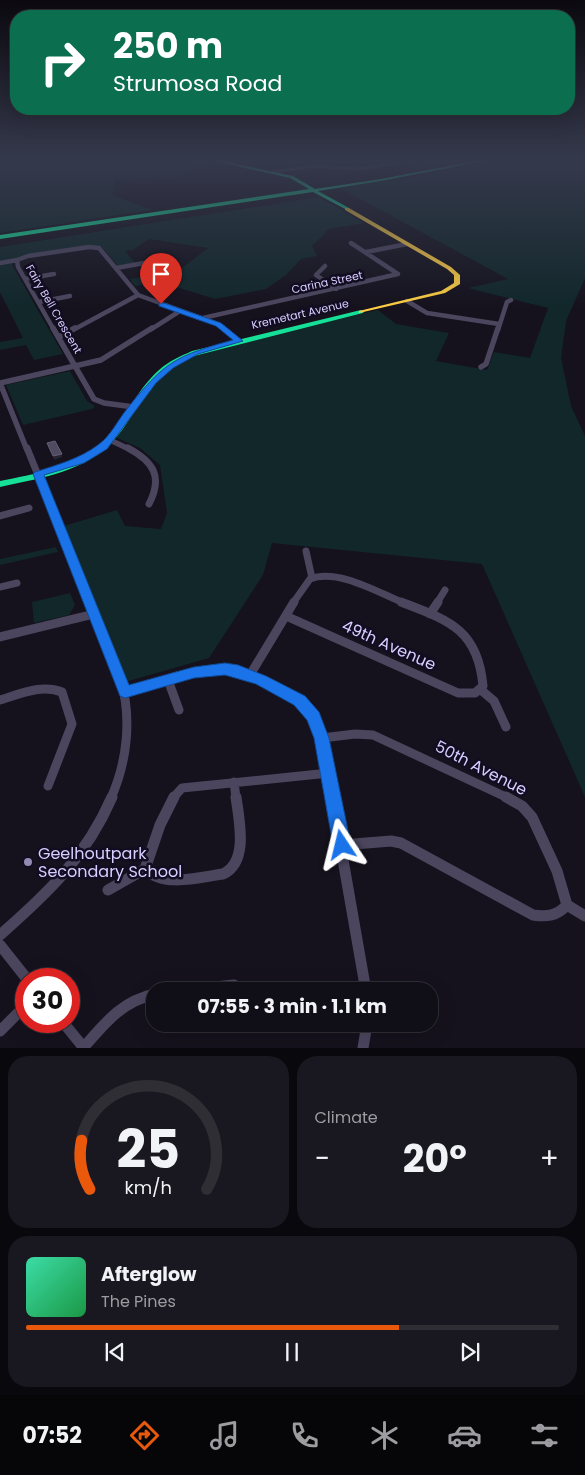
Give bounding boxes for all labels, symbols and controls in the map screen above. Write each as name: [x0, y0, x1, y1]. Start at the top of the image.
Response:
text: 250 m: [113, 21, 223, 70]
icon: right: [30, 30, 95, 95]
text: Strumosa Road: [113, 68, 282, 99]
pin: [140, 253, 182, 304]
icon: arrive: [147, 260, 175, 288]
street label: Fairy Bell Crescent: [22, 261, 86, 357]
street label: Carina Street: [290, 267, 364, 297]
street label: Kremetart Avenue: [250, 295, 350, 333]
street label: 49th Avenue: [338, 614, 440, 676]
street label: 50th Avenue: [431, 735, 531, 801]
position arrow: [315, 818, 367, 870]
place label: Geelhoutpark Secondary School: [38, 842, 182, 883]
marker: Geelhoutpark Secondary School: [22, 856, 34, 868]
speed limit sign: 30: [15, 968, 80, 1033]
text: 07:55 · 3 min · 1.1 km: [197, 993, 387, 1020]
text: Climate: [315, 1106, 378, 1129]
text: 25: [117, 1113, 180, 1186]
text: 20°: [403, 1132, 467, 1185]
text: −: [315, 1139, 330, 1178]
text: +: [540, 1139, 559, 1178]
text: km/h: [124, 1175, 172, 1200]
text: Afterglow: [101, 1261, 196, 1288]
text: The Pines: [101, 1290, 176, 1313]
icon: previous: [101, 1338, 129, 1366]
icon: pause: [278, 1338, 306, 1366]
icon: next: [456, 1338, 484, 1366]
icon: directions: [127, 1418, 162, 1453]
icon: music: [207, 1418, 242, 1453]
icon: phone: [287, 1418, 322, 1453]
icon: climate: [367, 1418, 402, 1453]
icon: car: [447, 1418, 482, 1453]
icon: filters: [527, 1418, 562, 1453]
text: 07:52: [23, 1420, 82, 1451]

